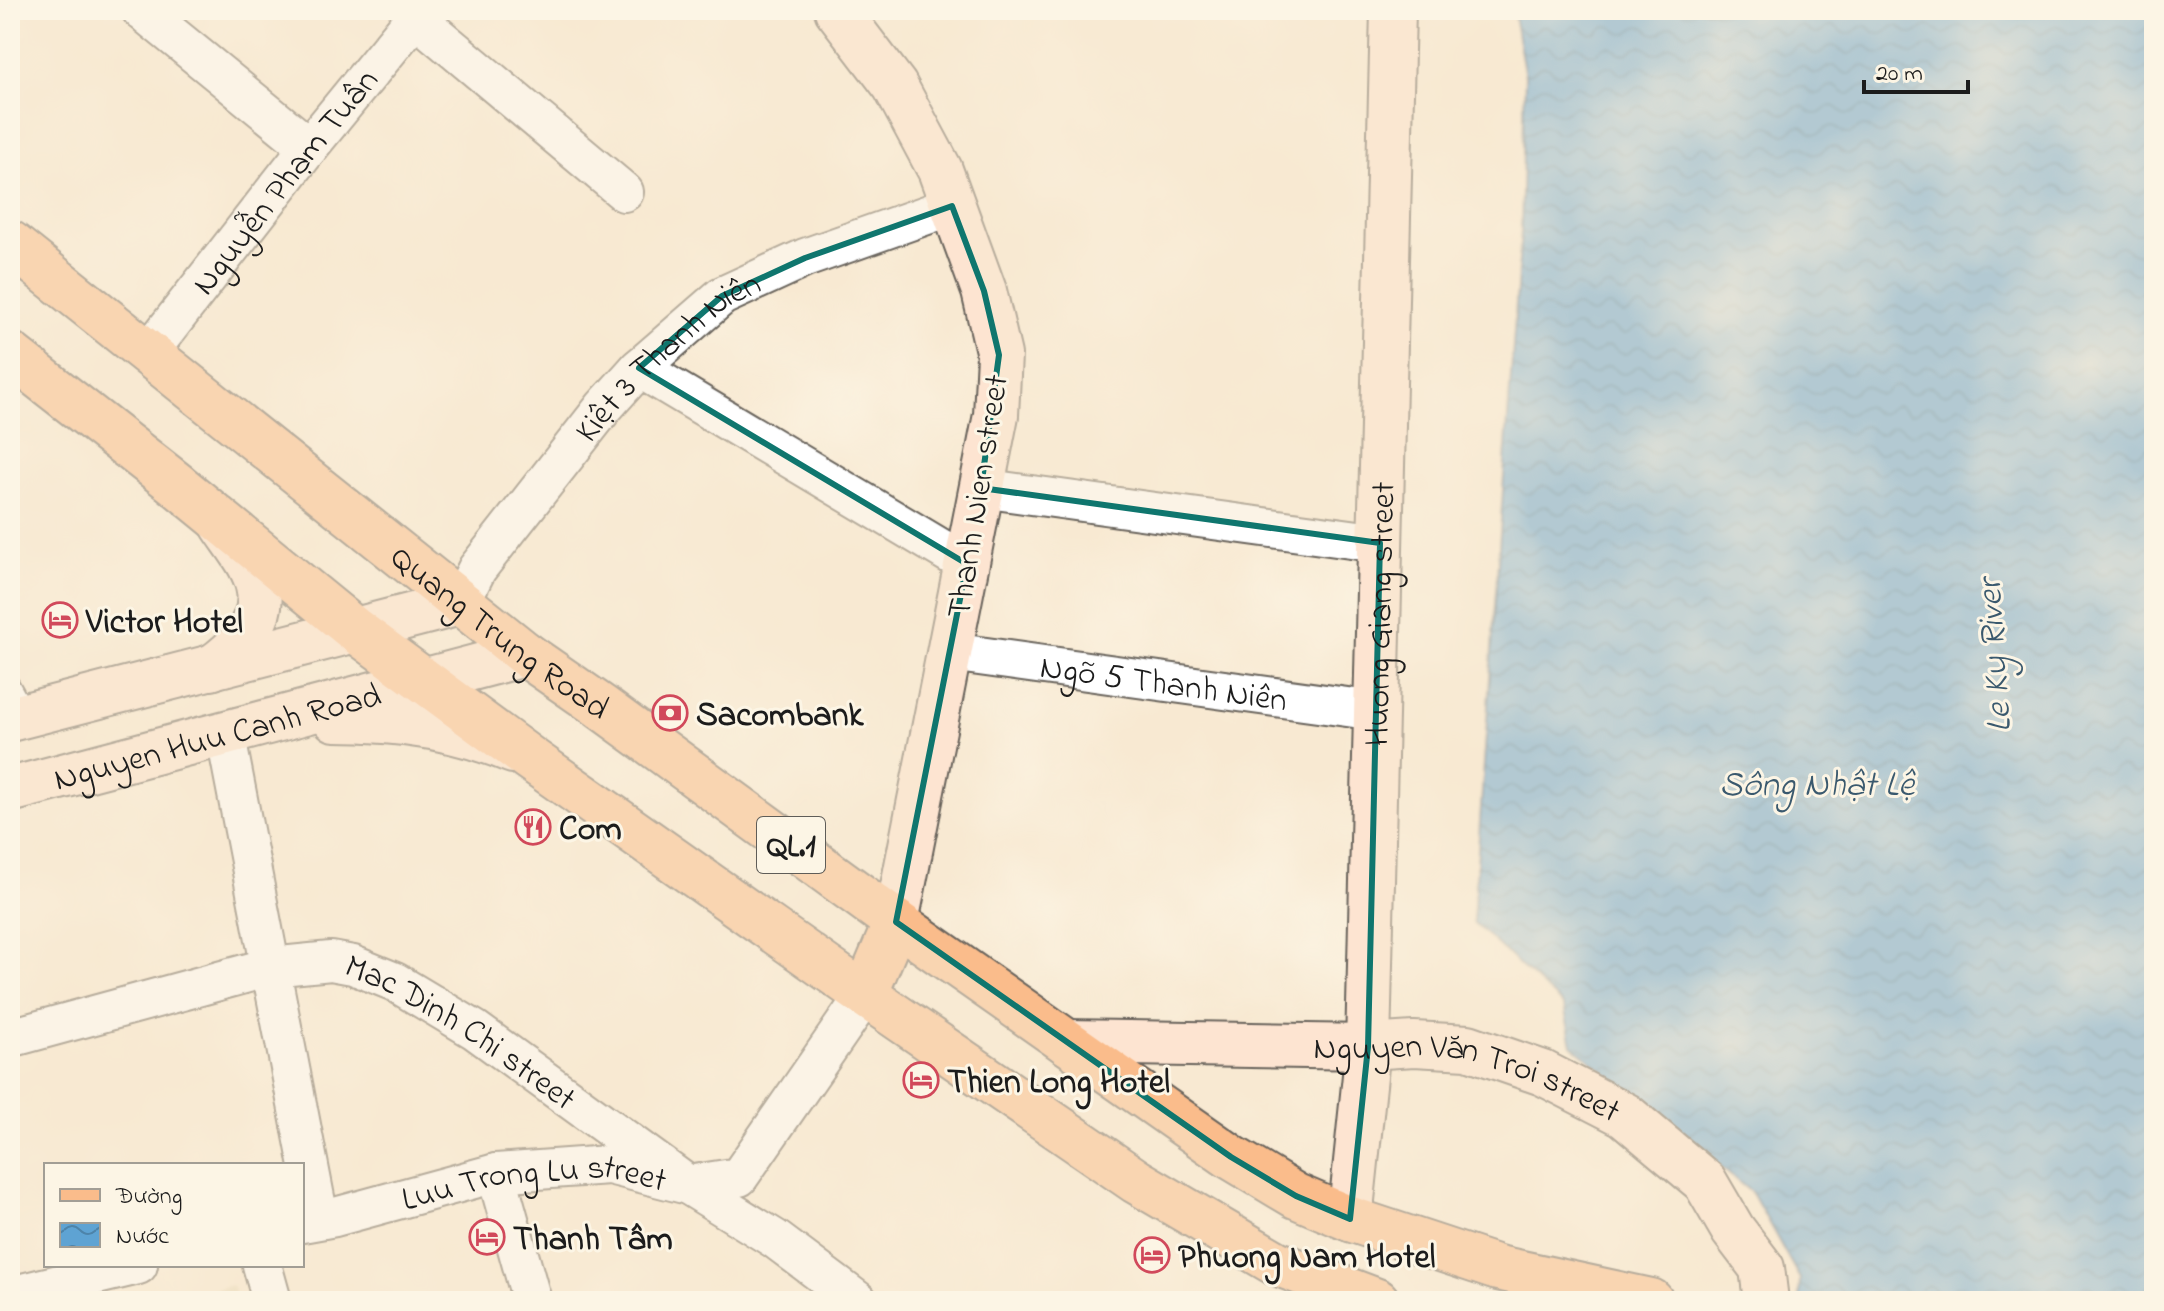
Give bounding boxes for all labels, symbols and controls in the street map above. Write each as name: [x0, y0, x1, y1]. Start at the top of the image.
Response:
scale bar: [1864, 44, 1968, 94]
text: 20 m: [1876, 57, 1923, 92]
street label: Nguyễn Phạm Tuân: [181, 59, 393, 307]
street label: Kiệt 3 Thanh Niên: [564, 260, 770, 454]
street label: Thanh Nien street: [936, 371, 1024, 622]
street label: Huong Giang street: [1354, 481, 1411, 747]
street label: Quang Trung Road: [378, 535, 618, 734]
water label: Le Ky River: [1964, 573, 2028, 734]
place label: Victor Hotel: [85, 599, 243, 649]
hotel icon: Victor Hotel: [41, 601, 79, 639]
street label: Ngõ 5 Thanh Niên: [1037, 644, 1290, 727]
street label: Nguyen Huu Canh Road: [49, 672, 387, 806]
place label: Sacombank: [696, 692, 864, 742]
bank icon: Sacombank: [651, 694, 689, 732]
water label: Sông Nhật Lệ: [1719, 760, 1917, 813]
place label: Com: [559, 806, 622, 856]
restaurant icon: Com: [514, 808, 552, 846]
road number: QL.1: [757, 817, 825, 873]
street label: Mac Dinh Chi street: [336, 943, 585, 1125]
street label: Nguyen Văn Troi street: [1313, 1023, 1628, 1138]
place label: Thien Long Hotel: [947, 1059, 1170, 1110]
hotel icon: Thien Long Hotel: [902, 1061, 940, 1099]
street label: Luu Trong Lu street: [397, 1143, 671, 1227]
legend: [44, 1163, 304, 1267]
text: Đường: [115, 1180, 182, 1215]
place label: Thanh Tâm: [513, 1216, 673, 1266]
hotel icon: Thanh Tâm: [468, 1218, 506, 1256]
text: Nước: [116, 1220, 169, 1255]
place label: Phuong Nam Hotel: [1178, 1234, 1435, 1285]
hotel icon: Phuong Nam Hotel: [1133, 1236, 1171, 1274]

